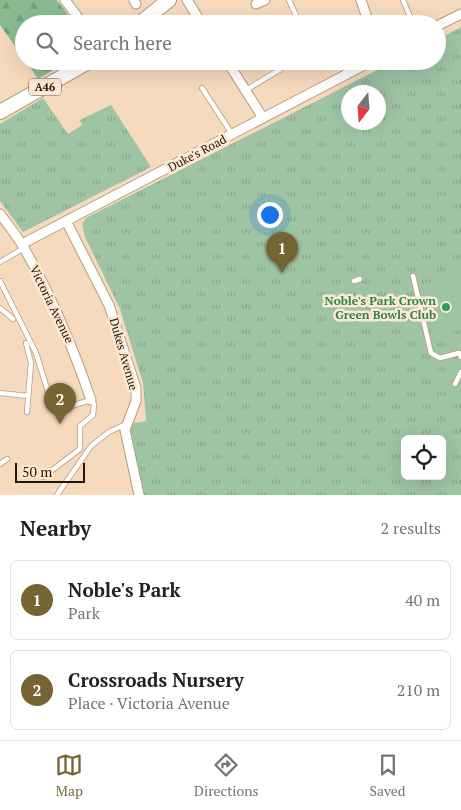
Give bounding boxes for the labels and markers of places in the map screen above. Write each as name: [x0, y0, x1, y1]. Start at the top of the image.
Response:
pin: 1: [266, 232, 298, 273]
place label: Noble's Park Crown Green Bowls Club: [325, 293, 436, 322]
marker: Noble's Park Crown Green Bowls Club: [440, 301, 452, 313]
pin: 2: [44, 383, 76, 424]

